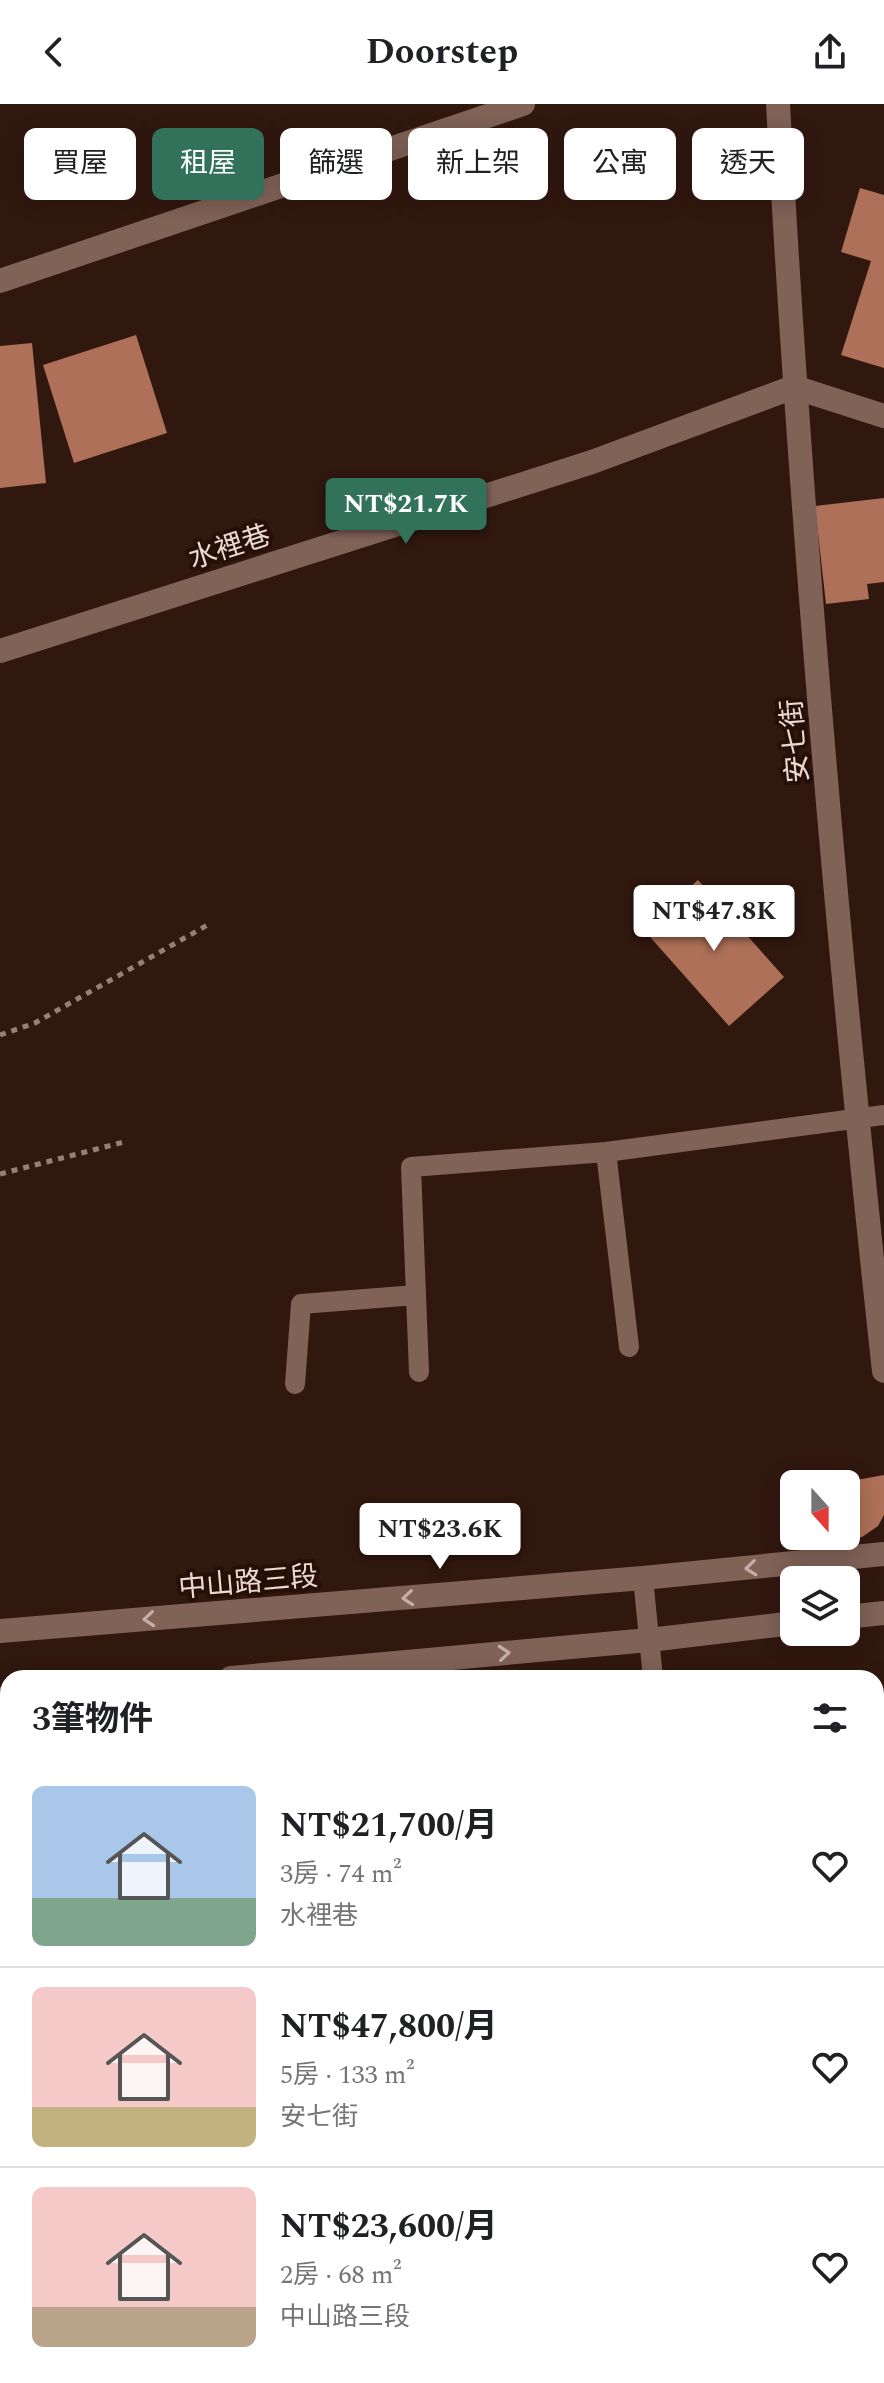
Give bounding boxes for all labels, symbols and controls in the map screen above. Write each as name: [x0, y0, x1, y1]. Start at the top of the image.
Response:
text: Doorstep: [366, 25, 518, 80]
icon: back: [32, 30, 76, 74]
icon: share: [808, 30, 852, 74]
chip: 買屋: [24, 128, 136, 200]
chip: 租屋: [152, 128, 264, 200]
chip: 篩選: [280, 128, 392, 200]
chip: 新上架: [408, 128, 548, 200]
chip: 公寓: [564, 128, 676, 200]
chip: 透天: [692, 128, 804, 200]
pin: NT$21.7K: [323, 478, 489, 546]
text: NT$21.7K: [344, 484, 468, 524]
street label: 水裡巷: [183, 514, 276, 581]
street label: 安七街: [770, 697, 821, 785]
pin: NT$47.8K: [631, 885, 797, 953]
text: NT$47.8K: [652, 891, 776, 931]
north arrow: [780, 1470, 860, 1550]
map controls: [780, 1470, 860, 1646]
pin: NT$23.6K: [357, 1503, 523, 1571]
text: NT$23.6K: [378, 1509, 502, 1549]
street label: 中山路三段: [177, 1555, 320, 1610]
one-way arrow: [744, 1559, 757, 1576]
button: layers: [780, 1566, 860, 1646]
one-way arrow: [401, 1589, 414, 1606]
one-way arrow: [142, 1610, 155, 1627]
one-way arrow: [498, 1645, 511, 1662]
text: 3筆物件: [32, 1694, 153, 1746]
icon: filters: [808, 1696, 852, 1740]
text: NT$21,700/月: [280, 1800, 498, 1852]
icon: home: [96, 1818, 192, 1914]
icon: heart: [808, 1844, 852, 1888]
text: 3房 · 74 m²: [280, 1854, 402, 1894]
text: 水裡巷: [280, 1896, 358, 1936]
text: NT$47,800/月: [280, 2001, 498, 2053]
icon: home: [96, 2019, 192, 2115]
icon: heart: [808, 2045, 852, 2089]
text: 5房 · 133 m²: [280, 2055, 415, 2095]
text: 安七街: [280, 2097, 358, 2137]
text: NT$23,600/月: [280, 2201, 498, 2253]
icon: home: [96, 2219, 192, 2315]
icon: heart: [808, 2245, 852, 2289]
text: 2房 · 68 m²: [280, 2255, 402, 2295]
text: 中山路三段: [280, 2297, 410, 2337]

